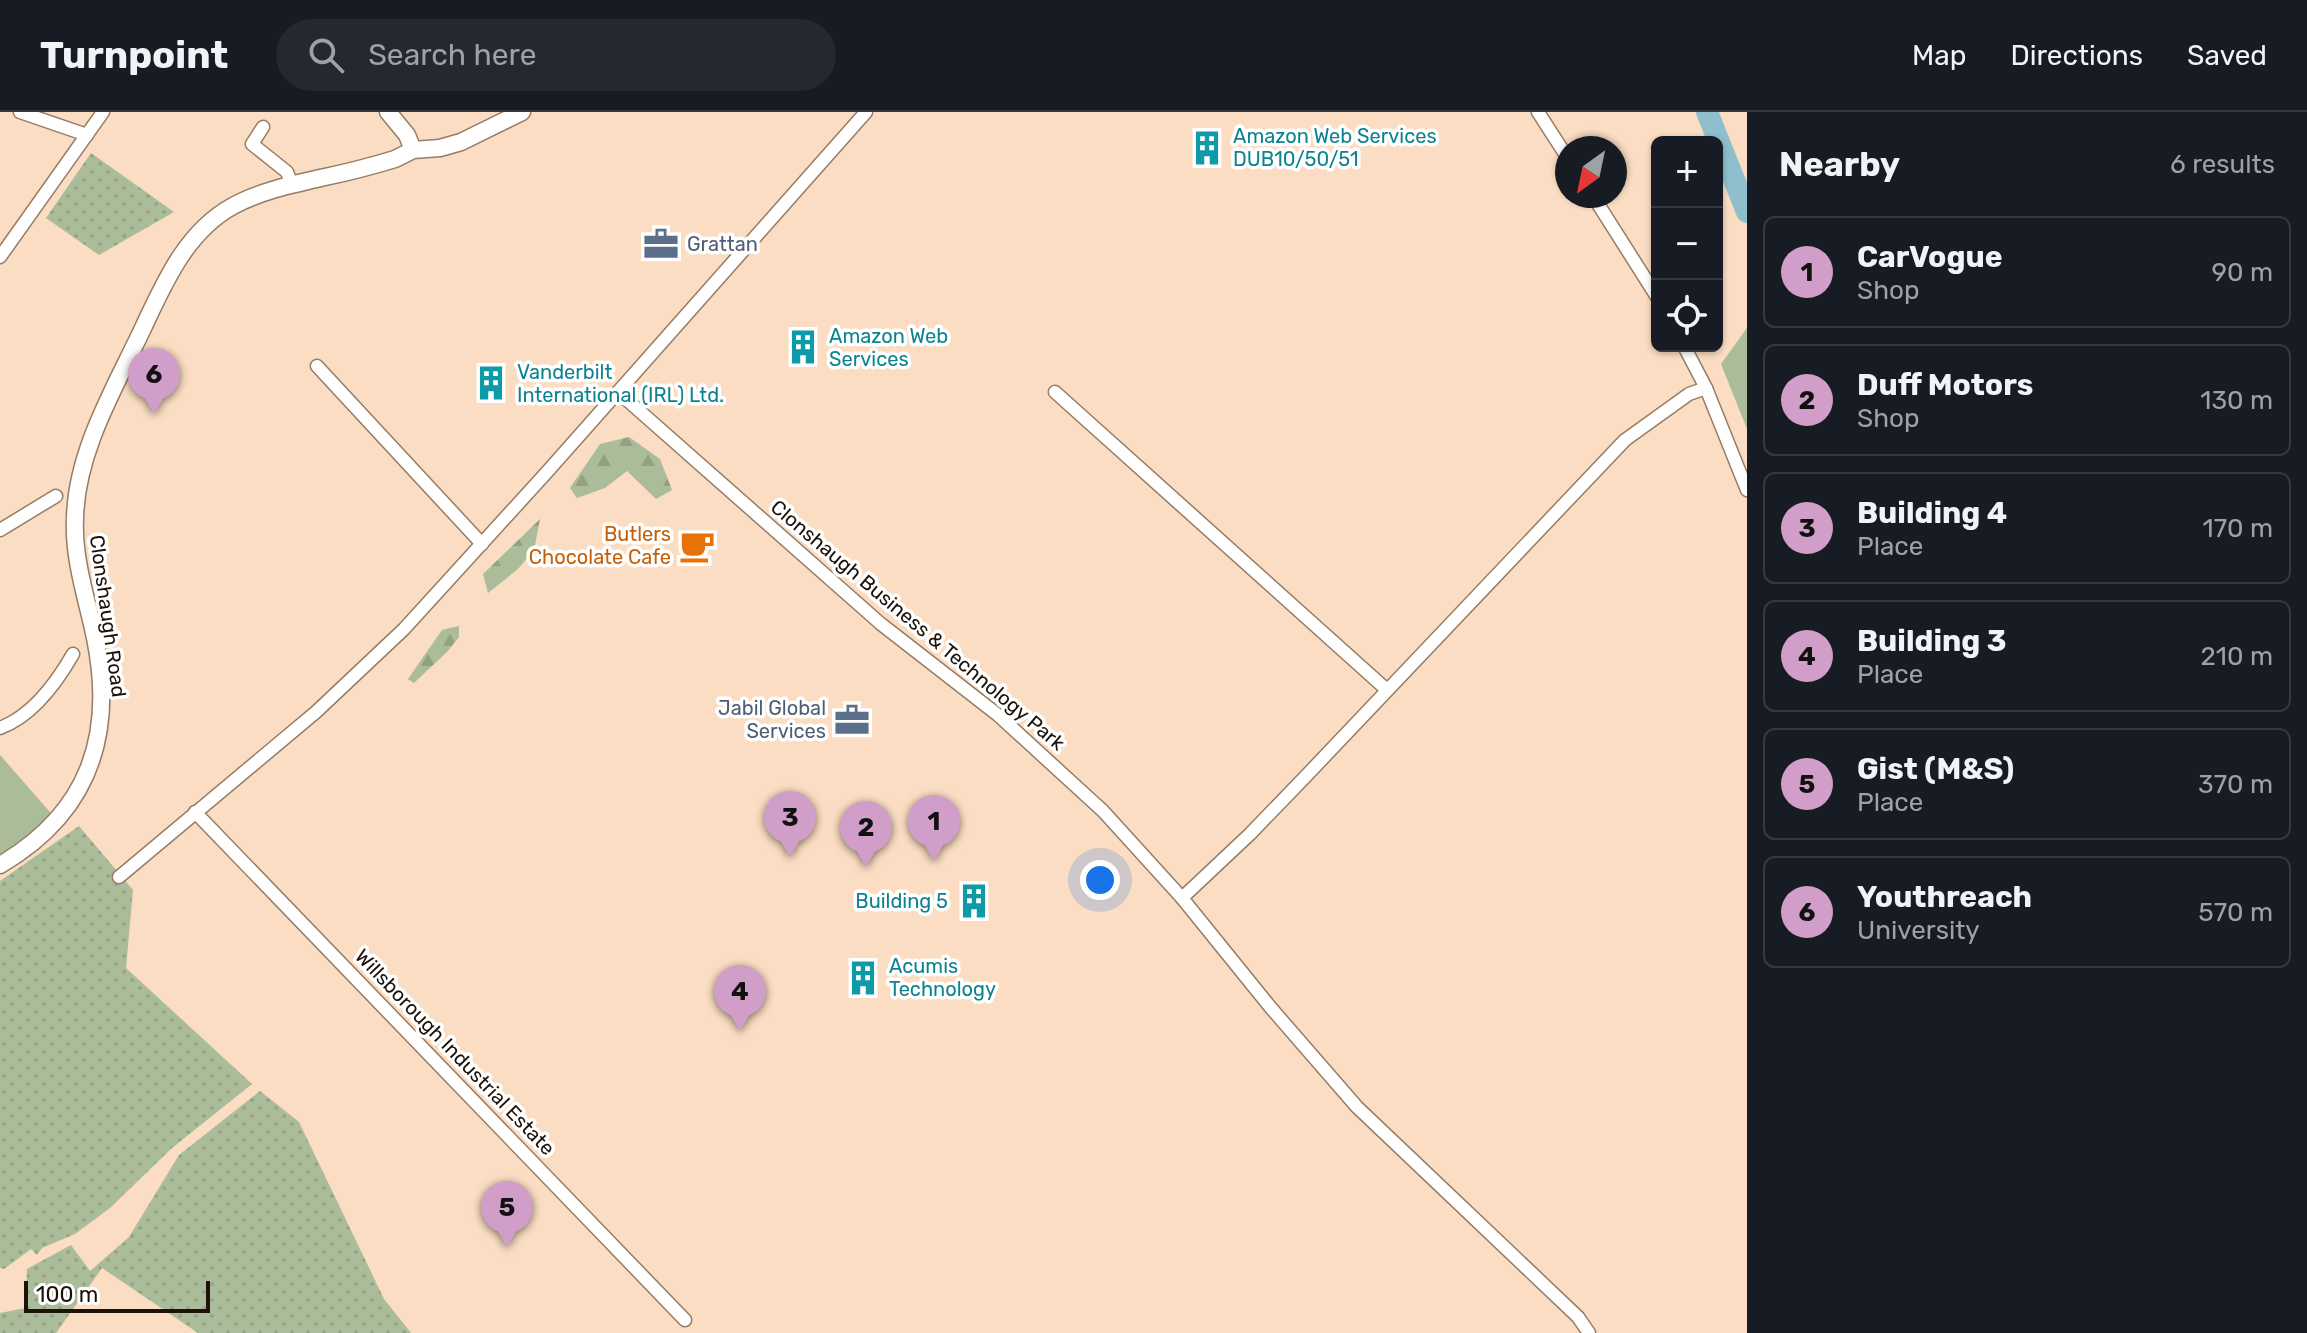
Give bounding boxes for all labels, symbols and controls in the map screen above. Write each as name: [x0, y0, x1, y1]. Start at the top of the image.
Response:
search box: [276, 19, 836, 91]
text: Turnpoint: [40, 32, 228, 78]
icon: search: [304, 33, 348, 77]
text: Search here: [368, 37, 536, 73]
text: Map: [1912, 39, 1966, 72]
text: Directions: [2010, 39, 2143, 72]
text: Saved: [2187, 39, 2267, 72]
place label: Amazon Web Services DUB10/50/51: [1233, 124, 1437, 171]
building icon: Amazon Web Services DUB10/50/51: [1188, 129, 1226, 167]
north arrow: [1555, 136, 1627, 208]
map controls: [1651, 136, 1723, 352]
button: +: [1651, 136, 1723, 208]
text: Nearby: [1779, 144, 1900, 185]
text: 6 results: [2170, 149, 2275, 180]
button: −: [1651, 208, 1723, 280]
office icon: Grattan: [642, 225, 680, 263]
place label: Grattan: [687, 232, 758, 256]
text: CarVogue: [1857, 239, 2002, 275]
text: 1: [1801, 257, 1813, 288]
text: 90 m: [2212, 257, 2273, 288]
text: Shop: [1857, 275, 1919, 306]
button: locate: [1651, 280, 1723, 352]
place label: Amazon Web Services: [829, 324, 948, 371]
building icon: Amazon Web Services: [784, 328, 822, 366]
pin: 6: [128, 348, 180, 414]
place label: Vanderbilt International (IRL) Ltd.: [517, 360, 724, 407]
building icon: Vanderbilt International (IRL) Ltd.: [472, 364, 510, 402]
text: Duff Motors: [1857, 367, 2033, 403]
text: 2: [1799, 385, 1815, 416]
text: 130 m: [2200, 385, 2273, 416]
text: Shop: [1857, 403, 1919, 434]
street label: Clonshaugh Business & Technology Park: [766, 495, 1070, 756]
text: Building 4: [1857, 495, 2007, 531]
text: 3: [1798, 513, 1816, 544]
text: 170 m: [2203, 513, 2273, 544]
place label: Butlers Chocolate Cafe: [529, 522, 671, 569]
cafe icon: Butlers Chocolate Cafe: [678, 527, 716, 565]
text: Place: [1857, 531, 1923, 562]
street label: Clonshaugh Road: [85, 533, 131, 699]
text: Building 3: [1857, 623, 2007, 659]
text: 4: [1798, 641, 1816, 672]
text: 210 m: [2201, 641, 2273, 672]
text: Place: [1857, 659, 1923, 690]
place label: Jabil Global Services: [718, 696, 826, 743]
office icon: Jabil Global Services: [833, 701, 871, 739]
text: Gist (M&S): [1857, 751, 2014, 787]
text: 5: [1799, 769, 1815, 800]
text: 370 m: [2198, 769, 2273, 800]
text: Place: [1857, 787, 1923, 818]
pin: 3: [764, 791, 816, 857]
pin: 1: [908, 795, 960, 861]
pin: 2: [840, 801, 892, 867]
your location: [1080, 860, 1120, 900]
text: Youthreach: [1857, 879, 2032, 915]
building icon: Building 5: [955, 882, 993, 920]
place label: Building 5: [855, 889, 948, 913]
text: 6: [1799, 897, 1815, 928]
text: 570 m: [2198, 897, 2273, 928]
text: University: [1857, 915, 1980, 946]
street label: Willsborough Industrial Estate: [350, 944, 560, 1160]
place label: Acumis Technology: [889, 954, 996, 1001]
building icon: Acumis Technology: [844, 959, 882, 997]
pin: 4: [714, 965, 766, 1031]
pin: 5: [481, 1181, 533, 1247]
scale bar: [24, 1277, 210, 1313]
text: 100 m: [36, 1281, 98, 1308]

